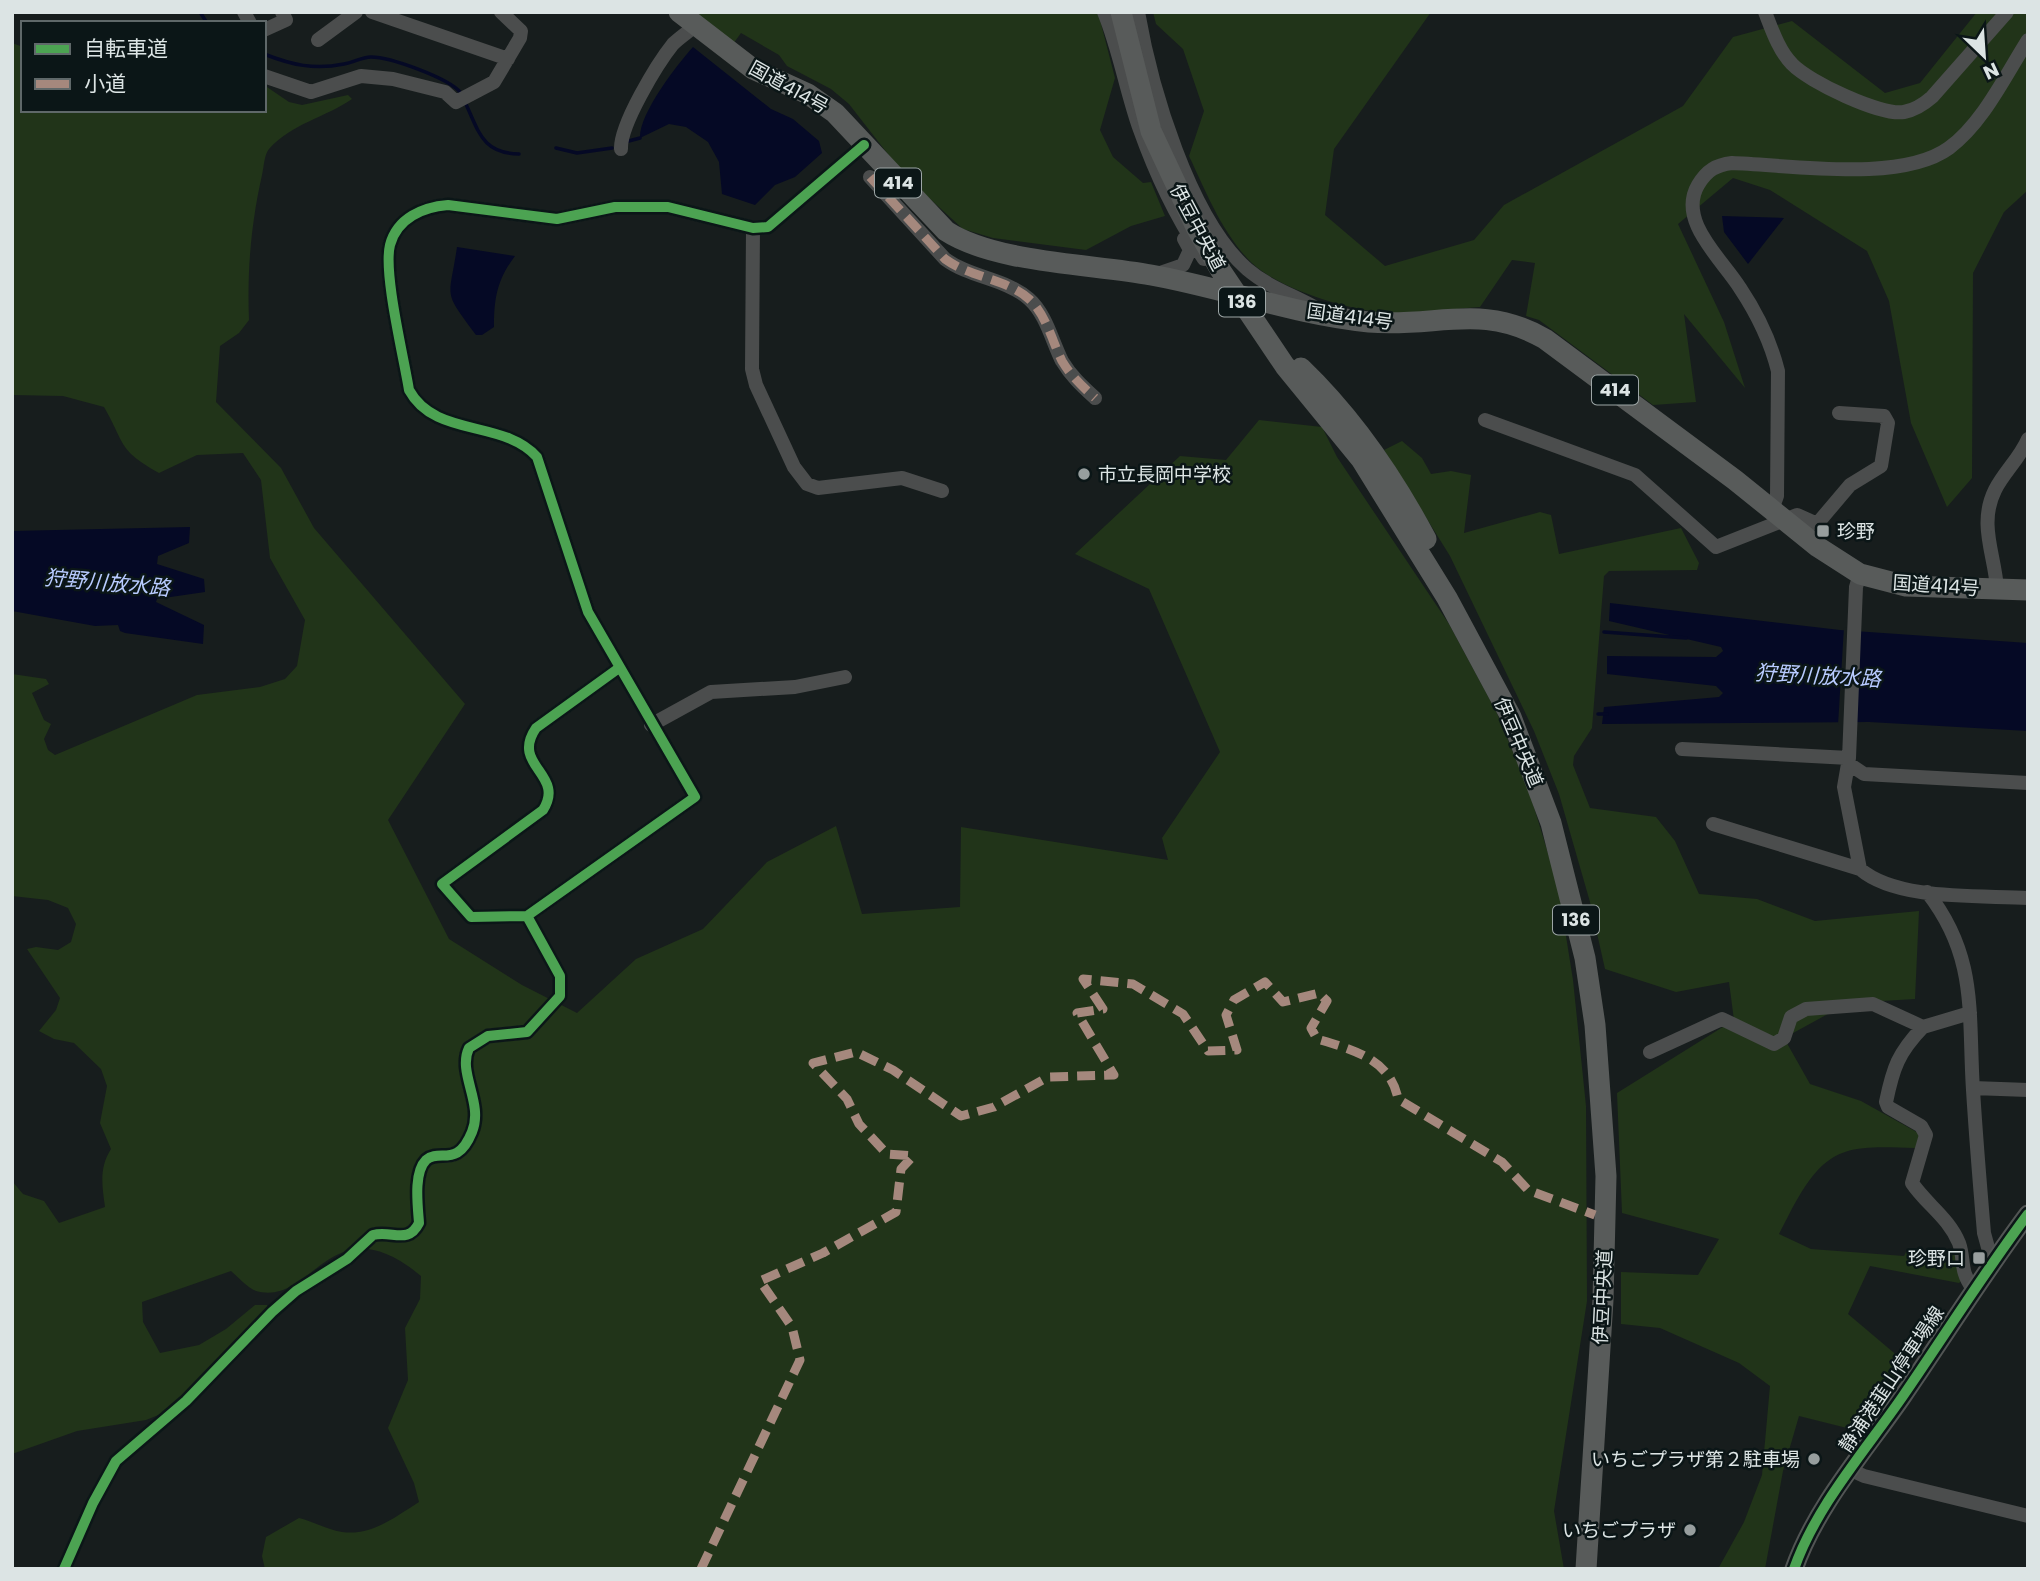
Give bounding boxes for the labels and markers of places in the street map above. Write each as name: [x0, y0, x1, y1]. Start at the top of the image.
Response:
place label: 市立長岡中学校: [1098, 461, 1231, 488]
marker: 市立長岡中学校: [1076, 466, 1092, 482]
place label: 珍野: [1837, 518, 1875, 545]
marker: 珍野: [1815, 523, 1831, 539]
place label: 珍野口: [1908, 1245, 1965, 1272]
marker: 珍野口: [1971, 1250, 1987, 1266]
place label: いちごプラザ第２駐車場: [1591, 1446, 1800, 1473]
marker: いちごプラザ第２駐車場: [1806, 1451, 1822, 1467]
place label: いちごプラザ: [1562, 1517, 1676, 1544]
marker: いちごプラザ: [1682, 1522, 1698, 1538]

